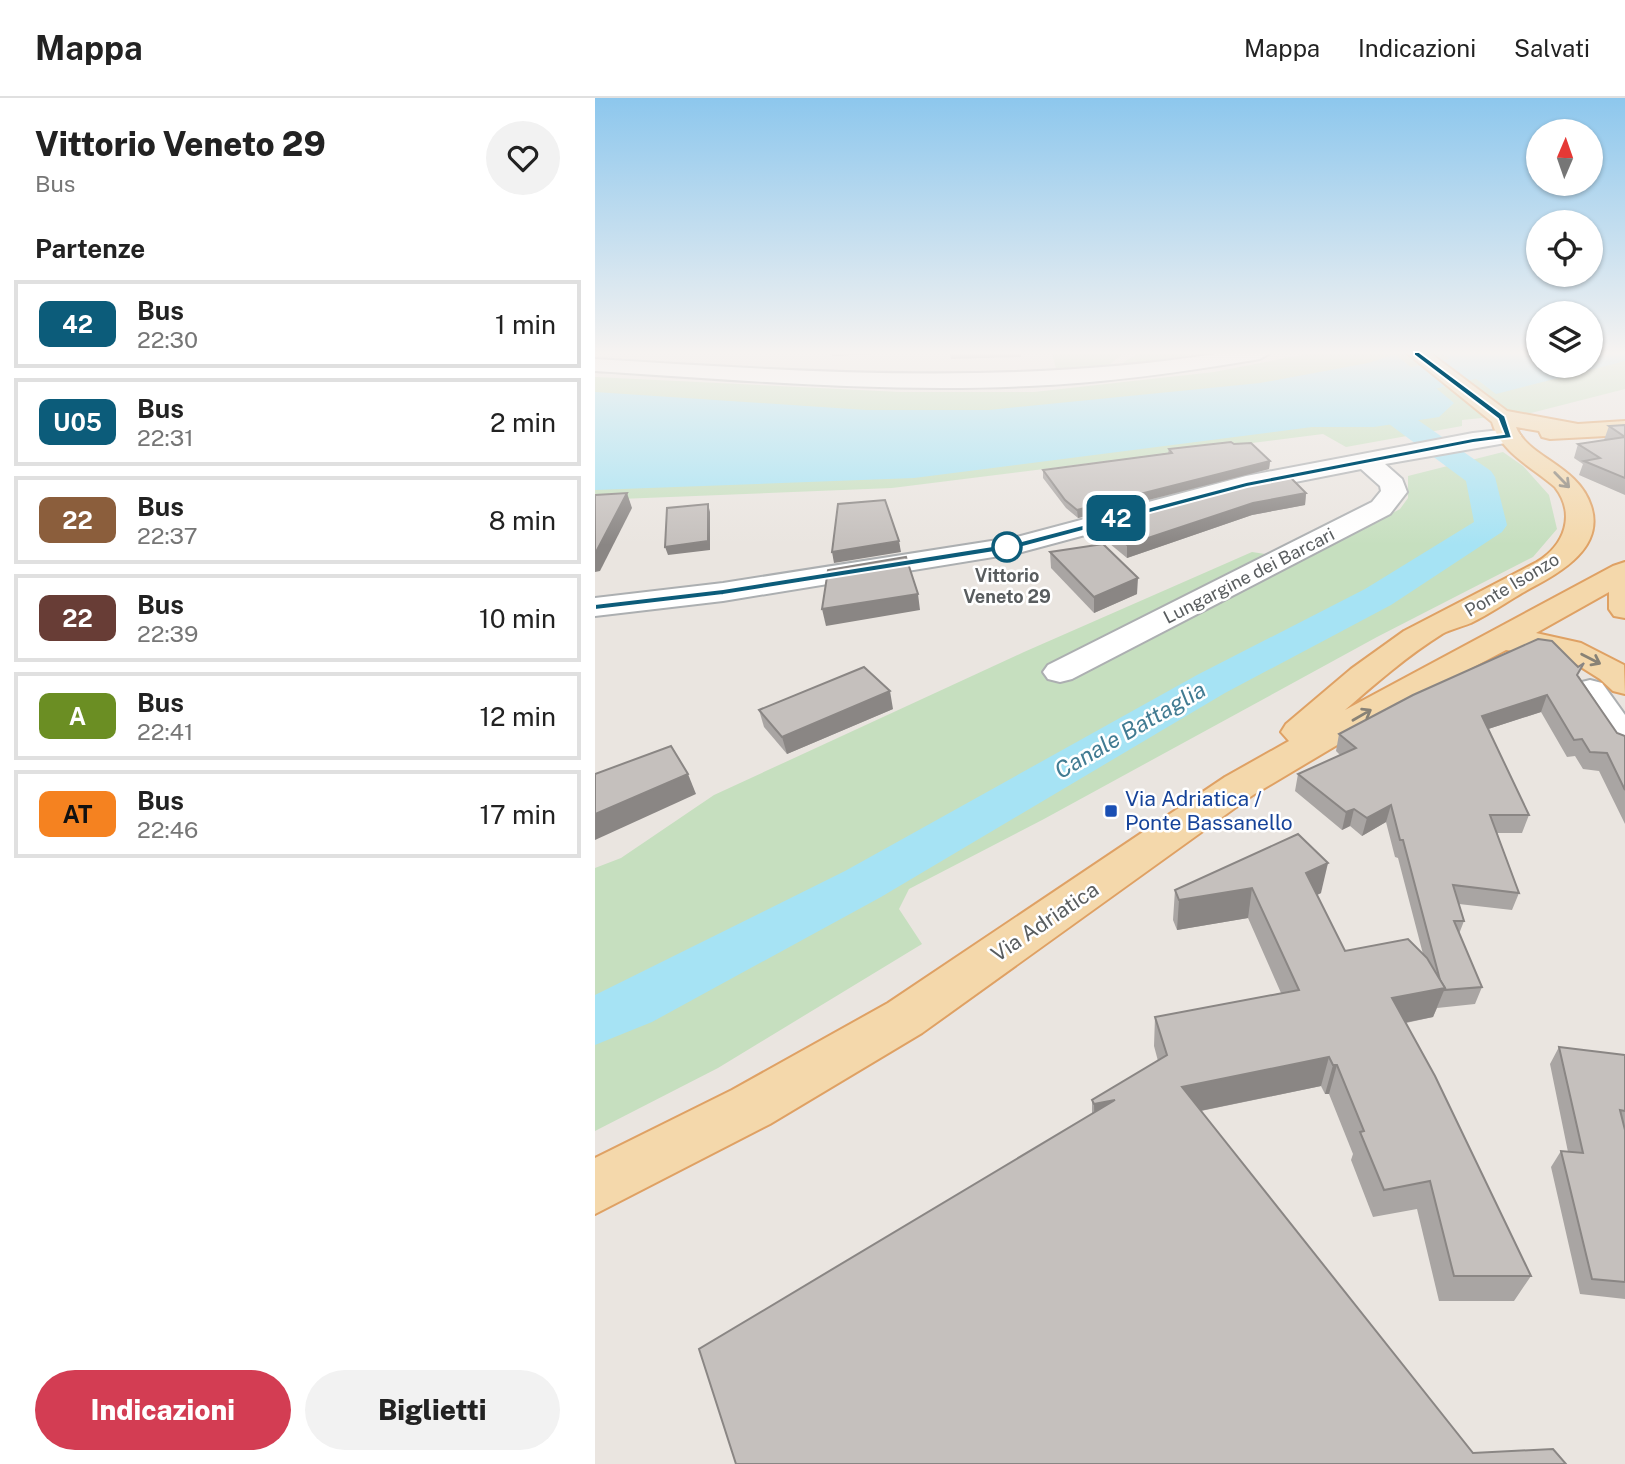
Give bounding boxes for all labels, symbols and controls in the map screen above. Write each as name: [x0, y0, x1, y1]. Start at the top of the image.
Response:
text: Mappa: [35, 29, 143, 67]
text: Mappa: [1244, 34, 1320, 62]
text: Indicazioni: [1358, 34, 1476, 62]
text: Salvati: [1514, 34, 1590, 62]
north arrow: [1526, 119, 1603, 196]
map controls: [1526, 119, 1603, 378]
button: heart: [486, 121, 560, 195]
text: Vittorio Veneto 29: [35, 125, 326, 163]
text: Bus: [35, 170, 75, 197]
button: locate: [1526, 210, 1603, 287]
text: Partenze: [35, 233, 145, 264]
text: Bus: [137, 295, 184, 326]
button: layers: [1526, 301, 1603, 378]
text: 1 min: [495, 309, 556, 340]
text: 42: [62, 310, 93, 338]
text: 22:30: [137, 326, 198, 353]
text: Bus: [137, 393, 184, 424]
text: 2 min: [490, 407, 556, 438]
text: U05: [53, 408, 102, 436]
text: 22:31: [137, 424, 194, 451]
one-way arrow: [1553, 471, 1570, 488]
text: Bus: [137, 491, 184, 522]
line badge: 42: [1085, 495, 1147, 541]
text: 42: [1101, 504, 1131, 532]
text: 8 min: [489, 505, 556, 536]
text: 22: [62, 506, 93, 534]
text: 22:37: [137, 522, 197, 549]
street label: Lungargine dei Barcari: [1160, 523, 1338, 628]
marker: Vittorio Veneto 29: [992, 532, 1022, 562]
street label: Ponte Isonzo: [1461, 548, 1563, 621]
place label: Vittorio Veneto 29: [963, 565, 1051, 607]
text: Bus: [137, 589, 184, 620]
text: 10 min: [479, 603, 556, 634]
text: 22: [62, 604, 93, 632]
text: 22:39: [137, 620, 198, 647]
one-way arrow: [1580, 652, 1601, 666]
water label: Canale Battaglia: [1049, 675, 1210, 784]
text: Bus: [137, 687, 184, 718]
text: 12 min: [480, 701, 556, 732]
text: A: [69, 702, 86, 730]
one-way arrow: [1351, 708, 1372, 721]
text: 22:41: [137, 718, 193, 745]
text: Bus: [137, 785, 184, 816]
place label: Via Adriatica / Ponte Bassanello: [1125, 786, 1293, 835]
text: 17 min: [479, 799, 556, 830]
text: AT: [62, 800, 93, 828]
marker: Via Adriatica / Ponte Bassanello: [1103, 803, 1119, 819]
text: 22:46: [137, 816, 198, 843]
street label: Via Adriatica: [986, 877, 1103, 967]
button: Indicazioni: [35, 1370, 291, 1450]
button: Biglietti: [305, 1370, 560, 1450]

